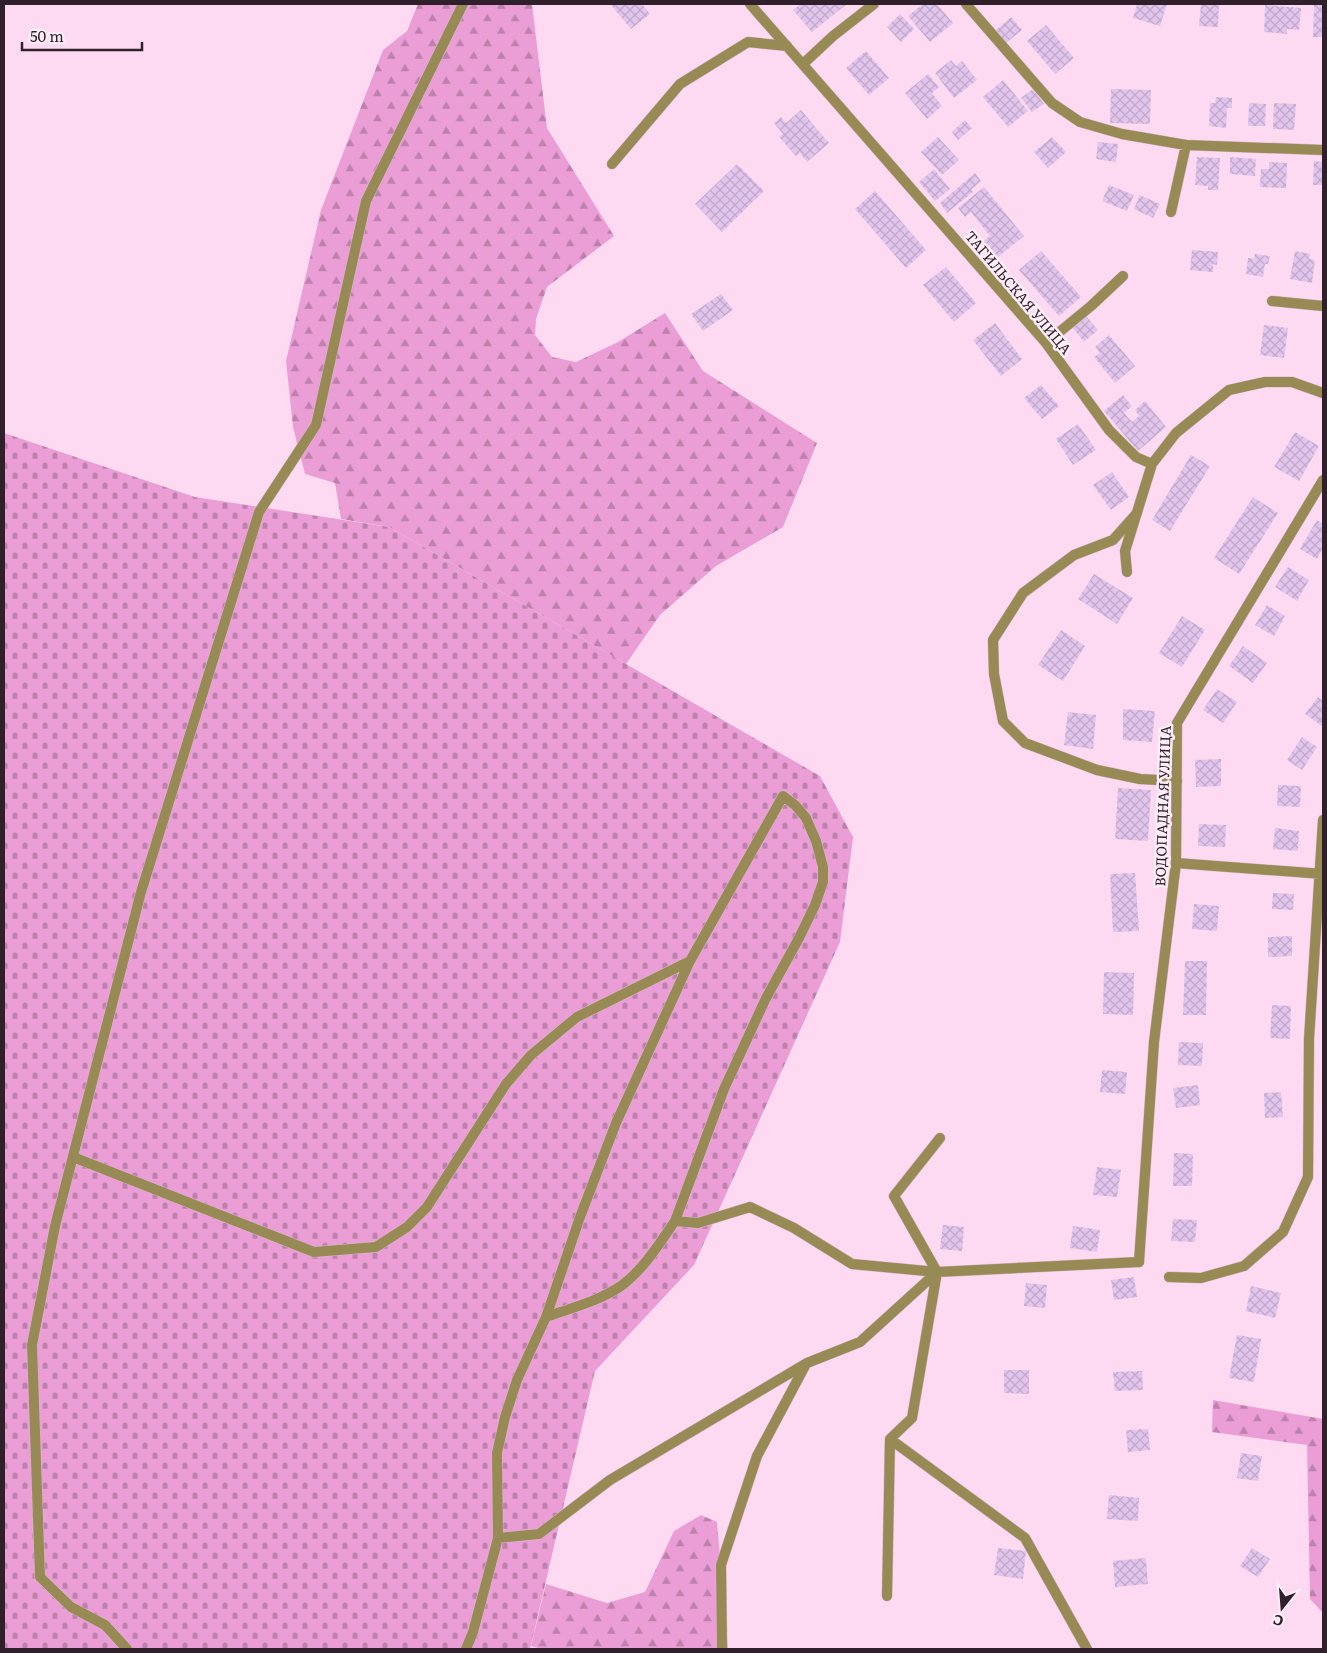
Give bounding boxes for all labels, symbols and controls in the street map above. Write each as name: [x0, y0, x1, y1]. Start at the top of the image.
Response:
scale bar: [22, 20, 142, 52]
text: 50 m: [30, 24, 64, 47]
street label: ТАГИЛЬСКАЯ УЛИЦА: [961, 226, 1077, 359]
street label: ВОДОПАДНАЯ УЛИЦА: [1149, 724, 1175, 887]
north arrow: [1257, 1583, 1307, 1633]
text: С: [1270, 1610, 1286, 1632]

